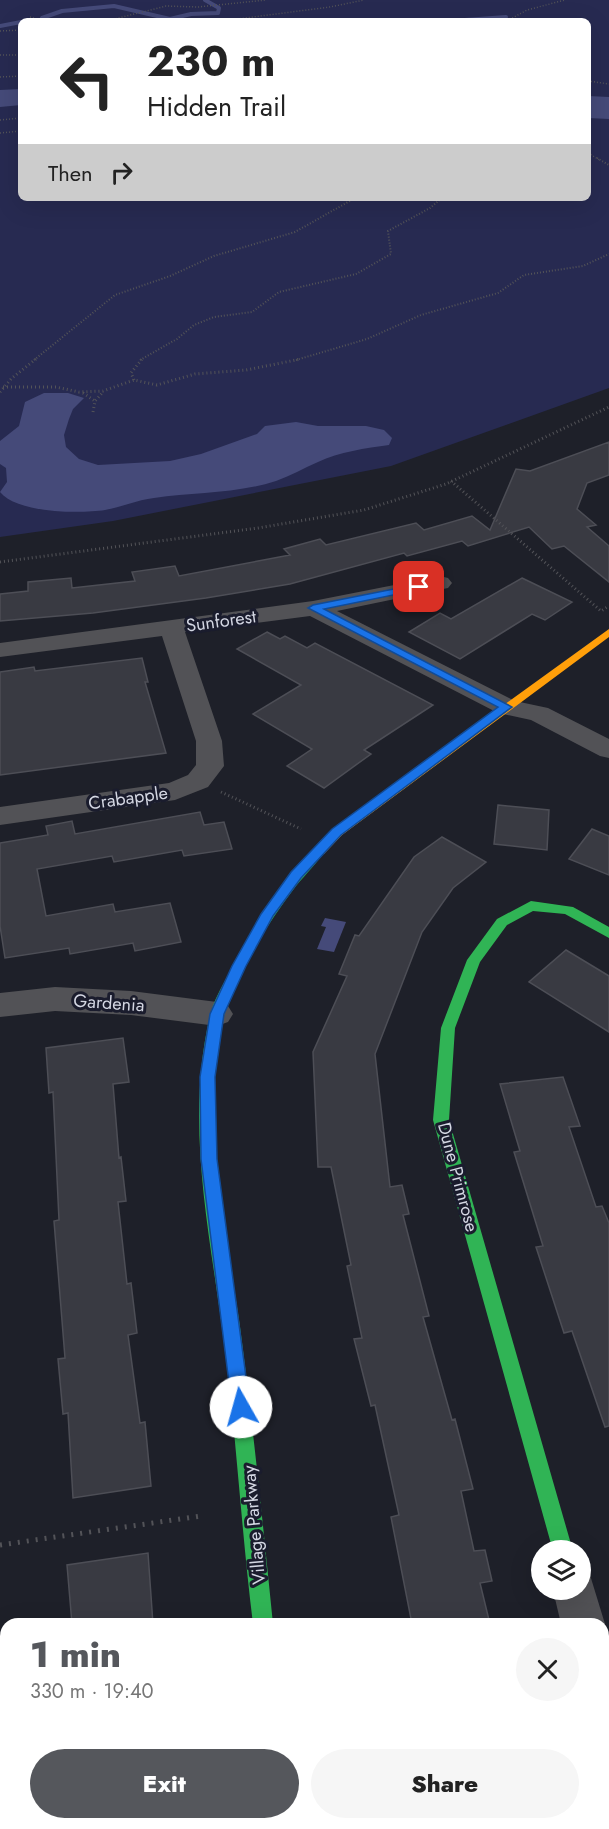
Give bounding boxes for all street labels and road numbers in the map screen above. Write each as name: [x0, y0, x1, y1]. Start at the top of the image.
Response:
street label: Sunforest: [184, 603, 258, 639]
street label: Crabapple: [87, 780, 169, 816]
street label: Gardenia: [73, 988, 145, 1018]
street label: Dune Primrose: [431, 1119, 485, 1235]
street label: Village Parkway: [236, 1464, 272, 1586]

